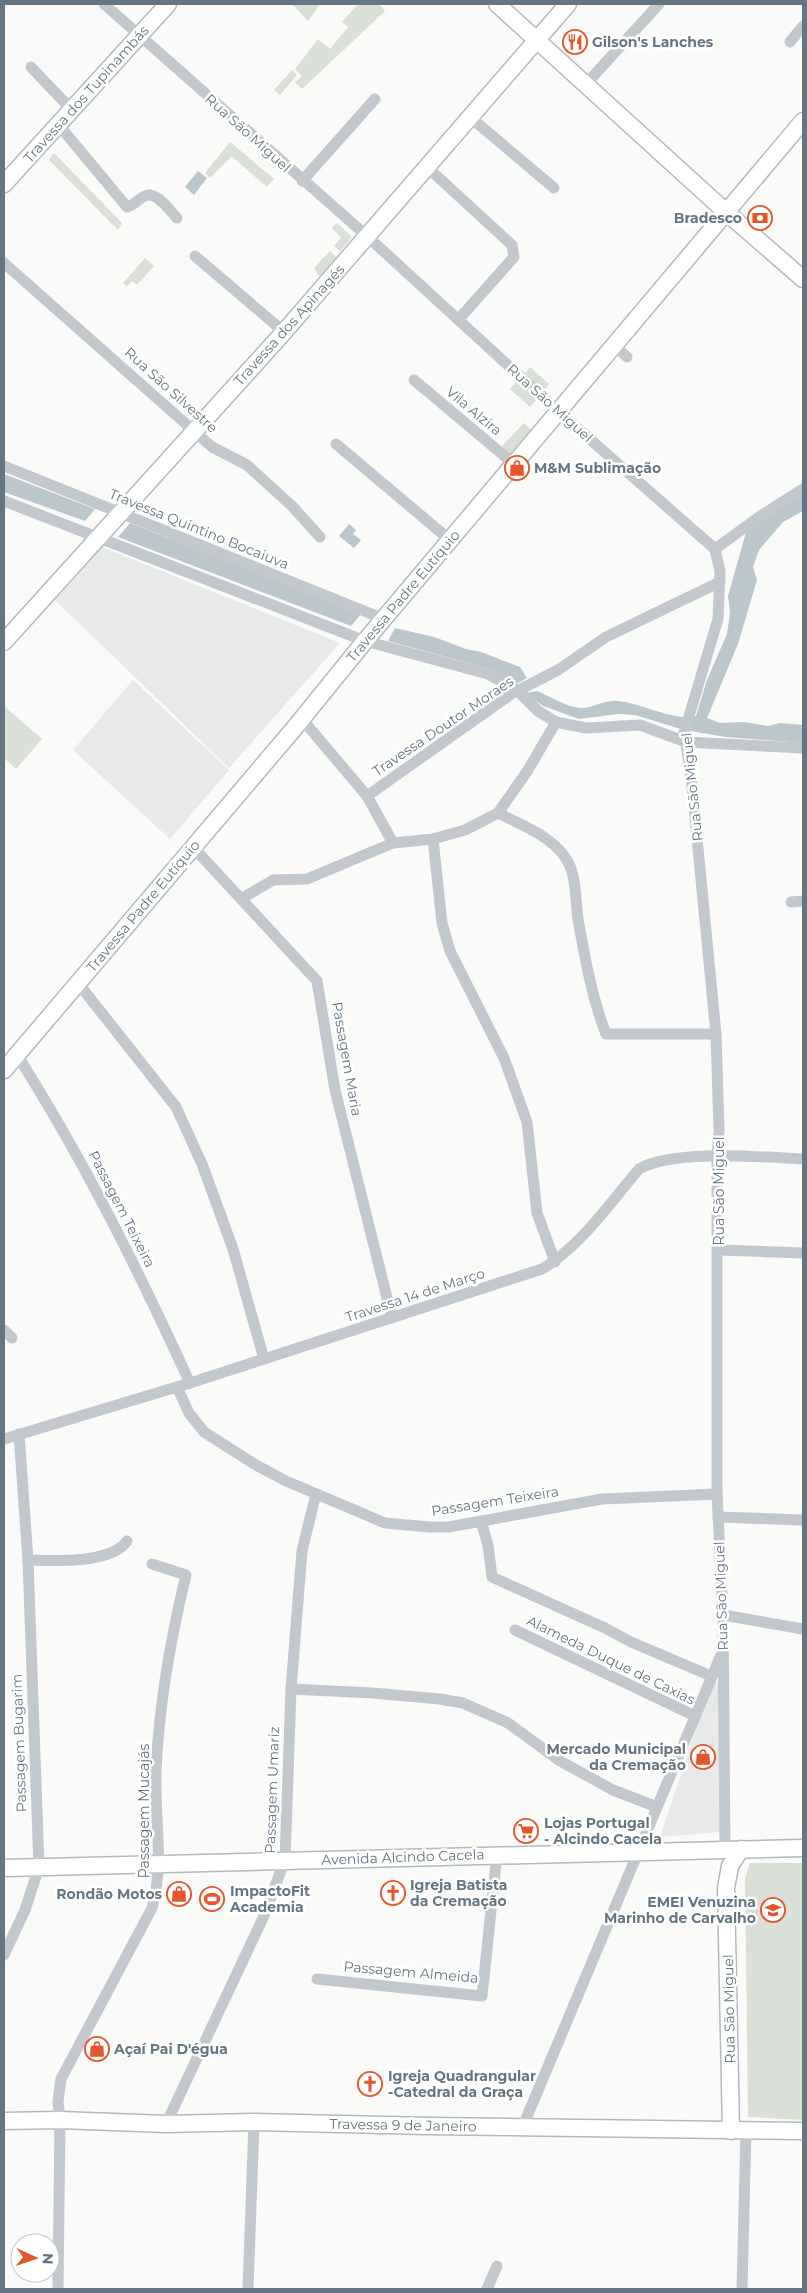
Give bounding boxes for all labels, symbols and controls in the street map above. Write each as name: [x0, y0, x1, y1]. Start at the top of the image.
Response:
street label: Travessa dos Tupinambás: [19, 21, 153, 166]
restaurant icon: Gilson's Lanches: [562, 29, 588, 55]
place label: Gilson's Lanches: [592, 33, 714, 51]
street label: Rua São Miguel: [201, 90, 295, 176]
bank icon: Bradesco: [747, 205, 773, 231]
place label: Bradesco: [674, 209, 742, 227]
street label: Travessa dos Apinagés: [230, 260, 348, 389]
street label: Rua São Silvestre: [121, 343, 221, 437]
street label: Rua São Miguel: [503, 360, 597, 446]
street label: Vila Alzira: [443, 383, 505, 439]
shop icon: M&M Sublimação: [504, 455, 530, 481]
place label: M&M Sublimação: [534, 459, 661, 477]
street label: Travessa Quintino Bocaiuva: [106, 485, 292, 573]
street label: Travessa Padre Eutíquio: [342, 526, 464, 666]
street label: Travessa Doutor Moraes: [369, 672, 517, 780]
street label: Rua São Miguel: [677, 732, 707, 842]
street label: Travessa Padre Eutíquio: [82, 836, 204, 976]
street label: Passagem Maria: [328, 1000, 366, 1118]
street label: Rua São Miguel: [710, 1136, 728, 1246]
street label: Passagem Teixeira: [85, 1148, 159, 1270]
street label: Travessa 14 de Março: [343, 1264, 487, 1326]
street label: Passagem Teixeira: [430, 1482, 560, 1520]
street label: Rua São Miguel: [710, 1541, 732, 1651]
street label: Alameda Duque de Caxias: [524, 1611, 698, 1709]
street label: Passagem Bugarim: [8, 1673, 30, 1813]
street label: Passagem Umariz: [261, 1726, 283, 1854]
place label: Mercado Municipal da Cremação: [546, 1740, 686, 1774]
street label: Passagem Mucajás: [135, 1744, 153, 1878]
shop icon: Mercado Municipal da Cremação: [690, 1744, 716, 1770]
place label: Lojas Portugal - Alcindo Cacela: [544, 1814, 662, 1848]
supermarket icon: Lojas Portugal - Alcindo Cacela: [513, 1818, 539, 1844]
street label: Avenida Alcindo Cacela: [321, 1845, 485, 1869]
place label: Igreja Batista da Cremação: [410, 1876, 508, 1910]
church icon: Igreja Batista da Cremação: [380, 1880, 406, 1906]
shop icon: Rondão Motos: [166, 1881, 192, 1907]
place label: ImpactoFit Academia: [229, 1882, 310, 1916]
place label: Rondão Motos: [56, 1885, 163, 1903]
sports icon: ImpactoFit Academia: [199, 1886, 225, 1912]
place label: EMEI Venuzina Marinho de Carvalho: [604, 1893, 756, 1927]
school or university icon: EMEI Venuzina Marinho de Carvalho: [760, 1897, 786, 1923]
street label: Rua São Miguel: [719, 1954, 739, 2064]
street label: Passagem Almeida: [343, 1957, 479, 1987]
shop icon: Açaí Pai D'égua: [84, 2036, 110, 2062]
place label: Açaí Pai D'égua: [113, 2040, 228, 2058]
place label: Igreja Quadrangular -Catedral da Graça: [388, 2067, 536, 2101]
church icon: Igreja Quadrangular -Catedral da Graça: [357, 2071, 383, 2097]
street label: Travessa 9 de Janeiro: [329, 2115, 477, 2135]
north arrow: [10, 2233, 60, 2283]
text: N: [39, 2253, 57, 2265]

